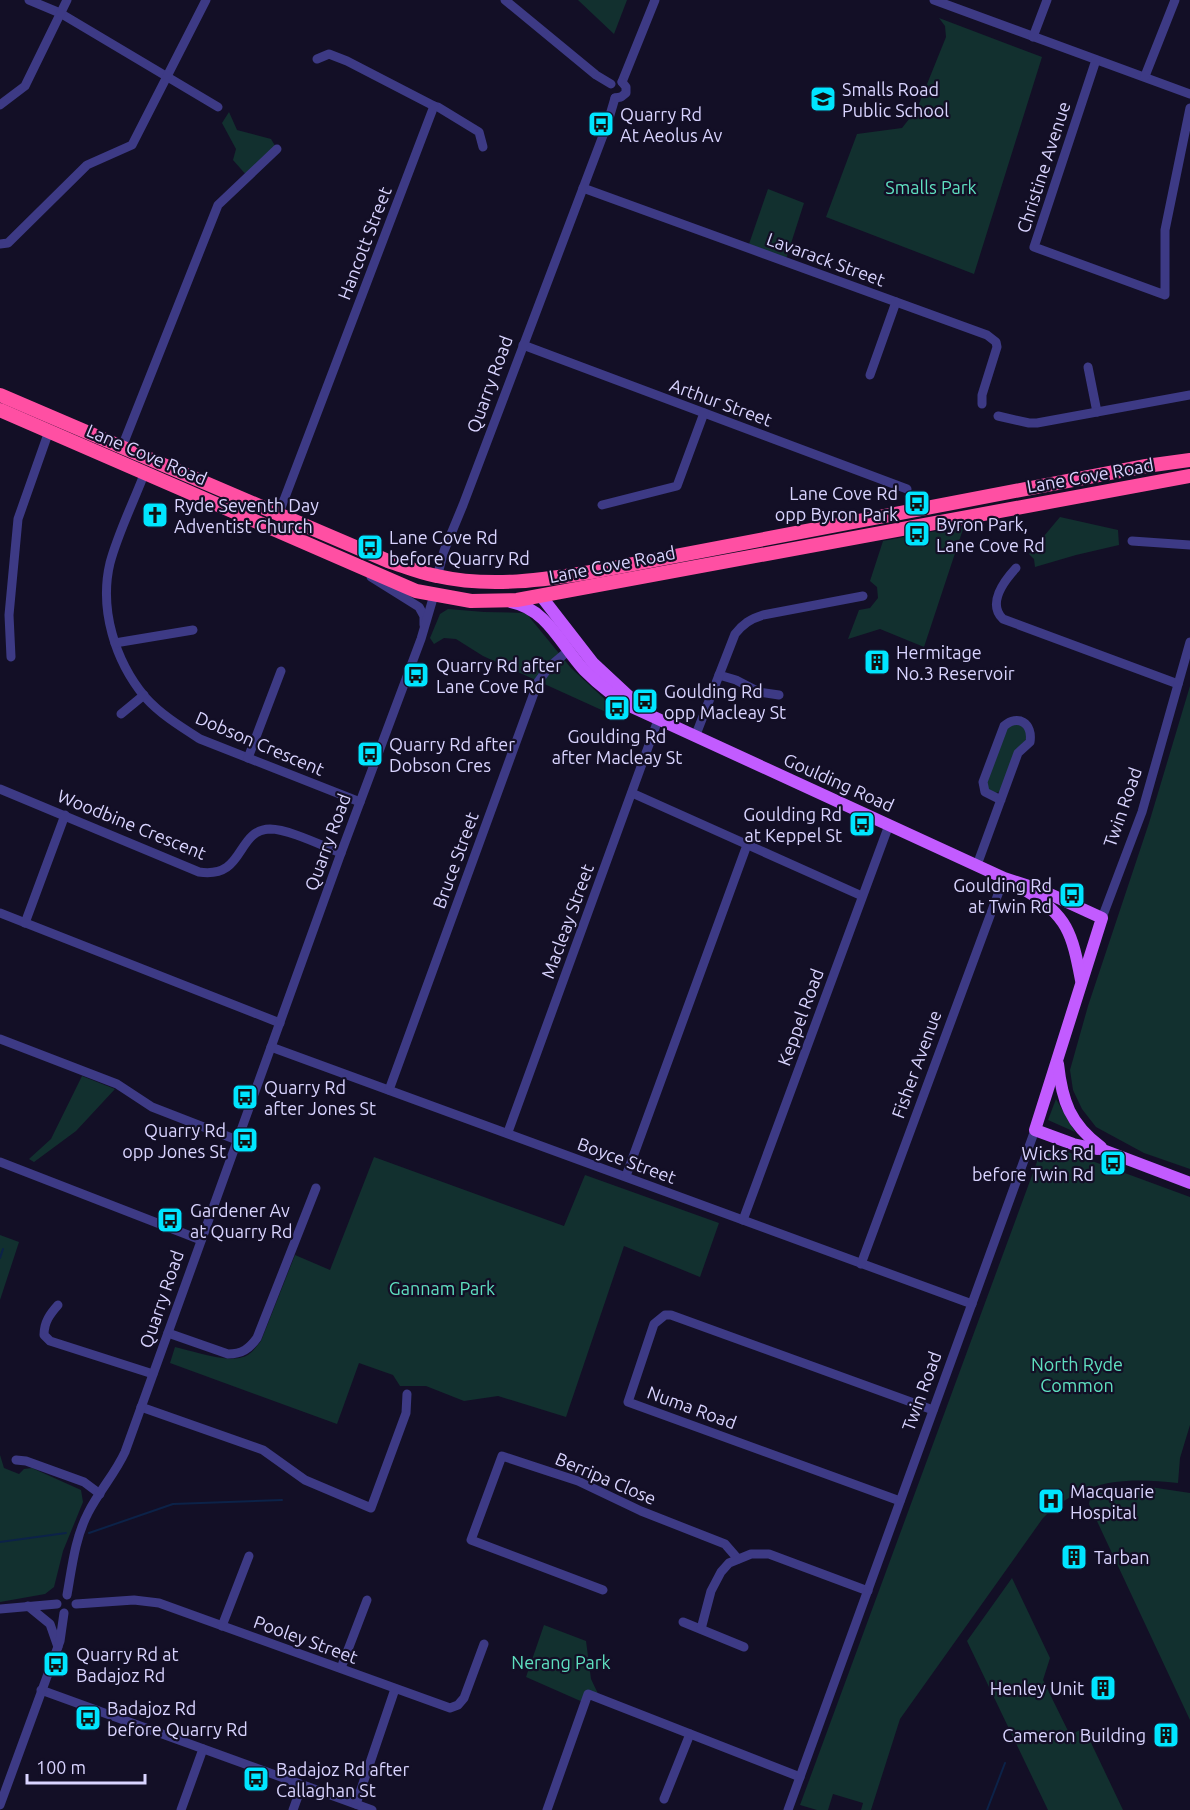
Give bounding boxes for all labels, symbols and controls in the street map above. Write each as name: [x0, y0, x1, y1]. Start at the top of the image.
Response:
place label: Smalls Road Public School: [842, 79, 949, 120]
school or university icon: Smalls Road Public School: [808, 84, 838, 114]
street label: Christine Avenue: [1012, 99, 1074, 235]
place label: Quarry Rd At Aeolus Av: [620, 104, 722, 145]
bus stop icon: Quarry Rd At Aeolus Av: [586, 109, 616, 139]
park label: Smalls Park: [885, 177, 977, 197]
street label: Hancott Street: [333, 184, 395, 302]
street label: Lavarack Street: [764, 228, 888, 290]
street label: Quarry Road: [462, 333, 517, 436]
street label: Arthur Street: [667, 374, 775, 430]
street label: Lane Cove Road: [84, 420, 210, 488]
street label: Lane Cove Road: [1025, 454, 1155, 496]
place label: Lane Cove Rd opp Byron Park: [775, 483, 898, 524]
bus stop icon: Lane Cove Rd opp Byron Park: [902, 488, 932, 518]
place label: Ryde Seventh Day Adventist Church: [174, 495, 319, 536]
church icon: Ryde Seventh Day Adventist Church: [140, 500, 170, 530]
place label: Byron Park, Lane Cove Rd: [936, 514, 1045, 555]
bus stop icon: Byron Park, Lane Cove Rd: [902, 519, 932, 549]
place label: Lane Cove Rd before Quarry Rd: [389, 527, 530, 569]
bus stop icon: Lane Cove Rd before Quarry Rd: [355, 532, 385, 562]
street label: Lane Cove Road: [547, 542, 677, 586]
place label: Hermitage No.3 Reservoir: [896, 642, 1015, 683]
building icon: Hermitage No.3 Reservoir: [862, 647, 892, 677]
place label: Quarry Rd after Lane Cove Rd: [436, 655, 562, 696]
bus stop icon: Quarry Rd after Lane Cove Rd: [401, 660, 431, 690]
place label: Goulding Rd opp Macleay St: [664, 681, 786, 722]
bus stop icon: Goulding Rd opp Macleay St: [630, 686, 660, 716]
bus stop icon: Goulding Rd after Macleay St: [602, 693, 632, 723]
street label: Dobson Crescent: [193, 707, 327, 779]
place label: Goulding Rd after Macleay St: [552, 726, 682, 767]
place label: Quarry Rd after Dobson Cres: [389, 734, 515, 775]
bus stop icon: Quarry Rd after Dobson Cres: [355, 739, 385, 769]
street label: Goulding Road: [781, 749, 897, 815]
street label: Twin Road: [1099, 765, 1145, 849]
street label: Woodbine Crescent: [55, 785, 209, 863]
street label: Quarry Road: [300, 791, 355, 894]
place label: Goulding Rd at Keppel St: [743, 804, 842, 845]
street label: Bruce Street: [428, 809, 482, 911]
bus stop icon: Goulding Rd at Keppel St: [847, 809, 877, 839]
street label: Macleay Street: [537, 861, 597, 981]
place label: Goulding Rd at Twin Rd: [953, 875, 1052, 916]
bus stop icon: Goulding Rd at Twin Rd: [1057, 880, 1087, 910]
street label: Keppel Road: [773, 966, 827, 1068]
street label: Fisher Avenue: [887, 1007, 945, 1121]
place label: Quarry Rd after Jones St: [264, 1077, 376, 1118]
bus stop icon: Quarry Rd after Jones St: [230, 1082, 260, 1112]
place label: Quarry Rd opp Jones St: [122, 1120, 226, 1161]
bus stop icon: Quarry Rd opp Jones St: [230, 1125, 260, 1155]
street label: Boyce Street: [575, 1133, 679, 1187]
place label: Wicks Rd before Twin Rd: [972, 1143, 1094, 1184]
bus stop icon: Wicks Rd before Twin Rd: [1098, 1148, 1128, 1178]
place label: Gardener Av at Quarry Rd: [190, 1200, 293, 1242]
bus stop icon: Gardener Av at Quarry Rd: [155, 1205, 185, 1235]
street label: Quarry Road: [135, 1248, 188, 1351]
park label: Gannam Park: [389, 1278, 495, 1298]
street label: Twin Road: [897, 1349, 945, 1433]
park label: North Ryde Common: [1031, 1354, 1123, 1395]
street label: Numa Road: [645, 1382, 739, 1432]
street label: Berripa Close: [553, 1448, 659, 1508]
place label: Macquarie Hospital: [1070, 1481, 1154, 1522]
hospital icon: Macquarie Hospital: [1036, 1486, 1066, 1516]
building icon: Tarban: [1059, 1542, 1089, 1572]
place label: Tarban: [1094, 1547, 1149, 1567]
street label: Pooley Street: [251, 1611, 361, 1667]
place label: Quarry Rd at Badajoz Rd: [76, 1644, 179, 1685]
bus stop icon: Quarry Rd at Badajoz Rd: [41, 1649, 71, 1679]
park label: Nerang Park: [511, 1652, 611, 1672]
building icon: Henley Unit: [1088, 1673, 1118, 1703]
place label: Henley Unit: [990, 1678, 1084, 1698]
place label: Badajoz Rd before Quarry Rd: [107, 1698, 248, 1740]
bus stop icon: Badajoz Rd before Quarry Rd: [73, 1703, 103, 1733]
building icon: Cameron Building: [1151, 1720, 1181, 1750]
place label: Cameron Building: [1002, 1725, 1146, 1745]
scale bar: [27, 1747, 146, 1785]
text: 100 m: [36, 1757, 86, 1777]
place label: Badajoz Rd after Callaghan St: [276, 1759, 410, 1800]
bus stop icon: Badajoz Rd after Callaghan St: [241, 1764, 271, 1794]

